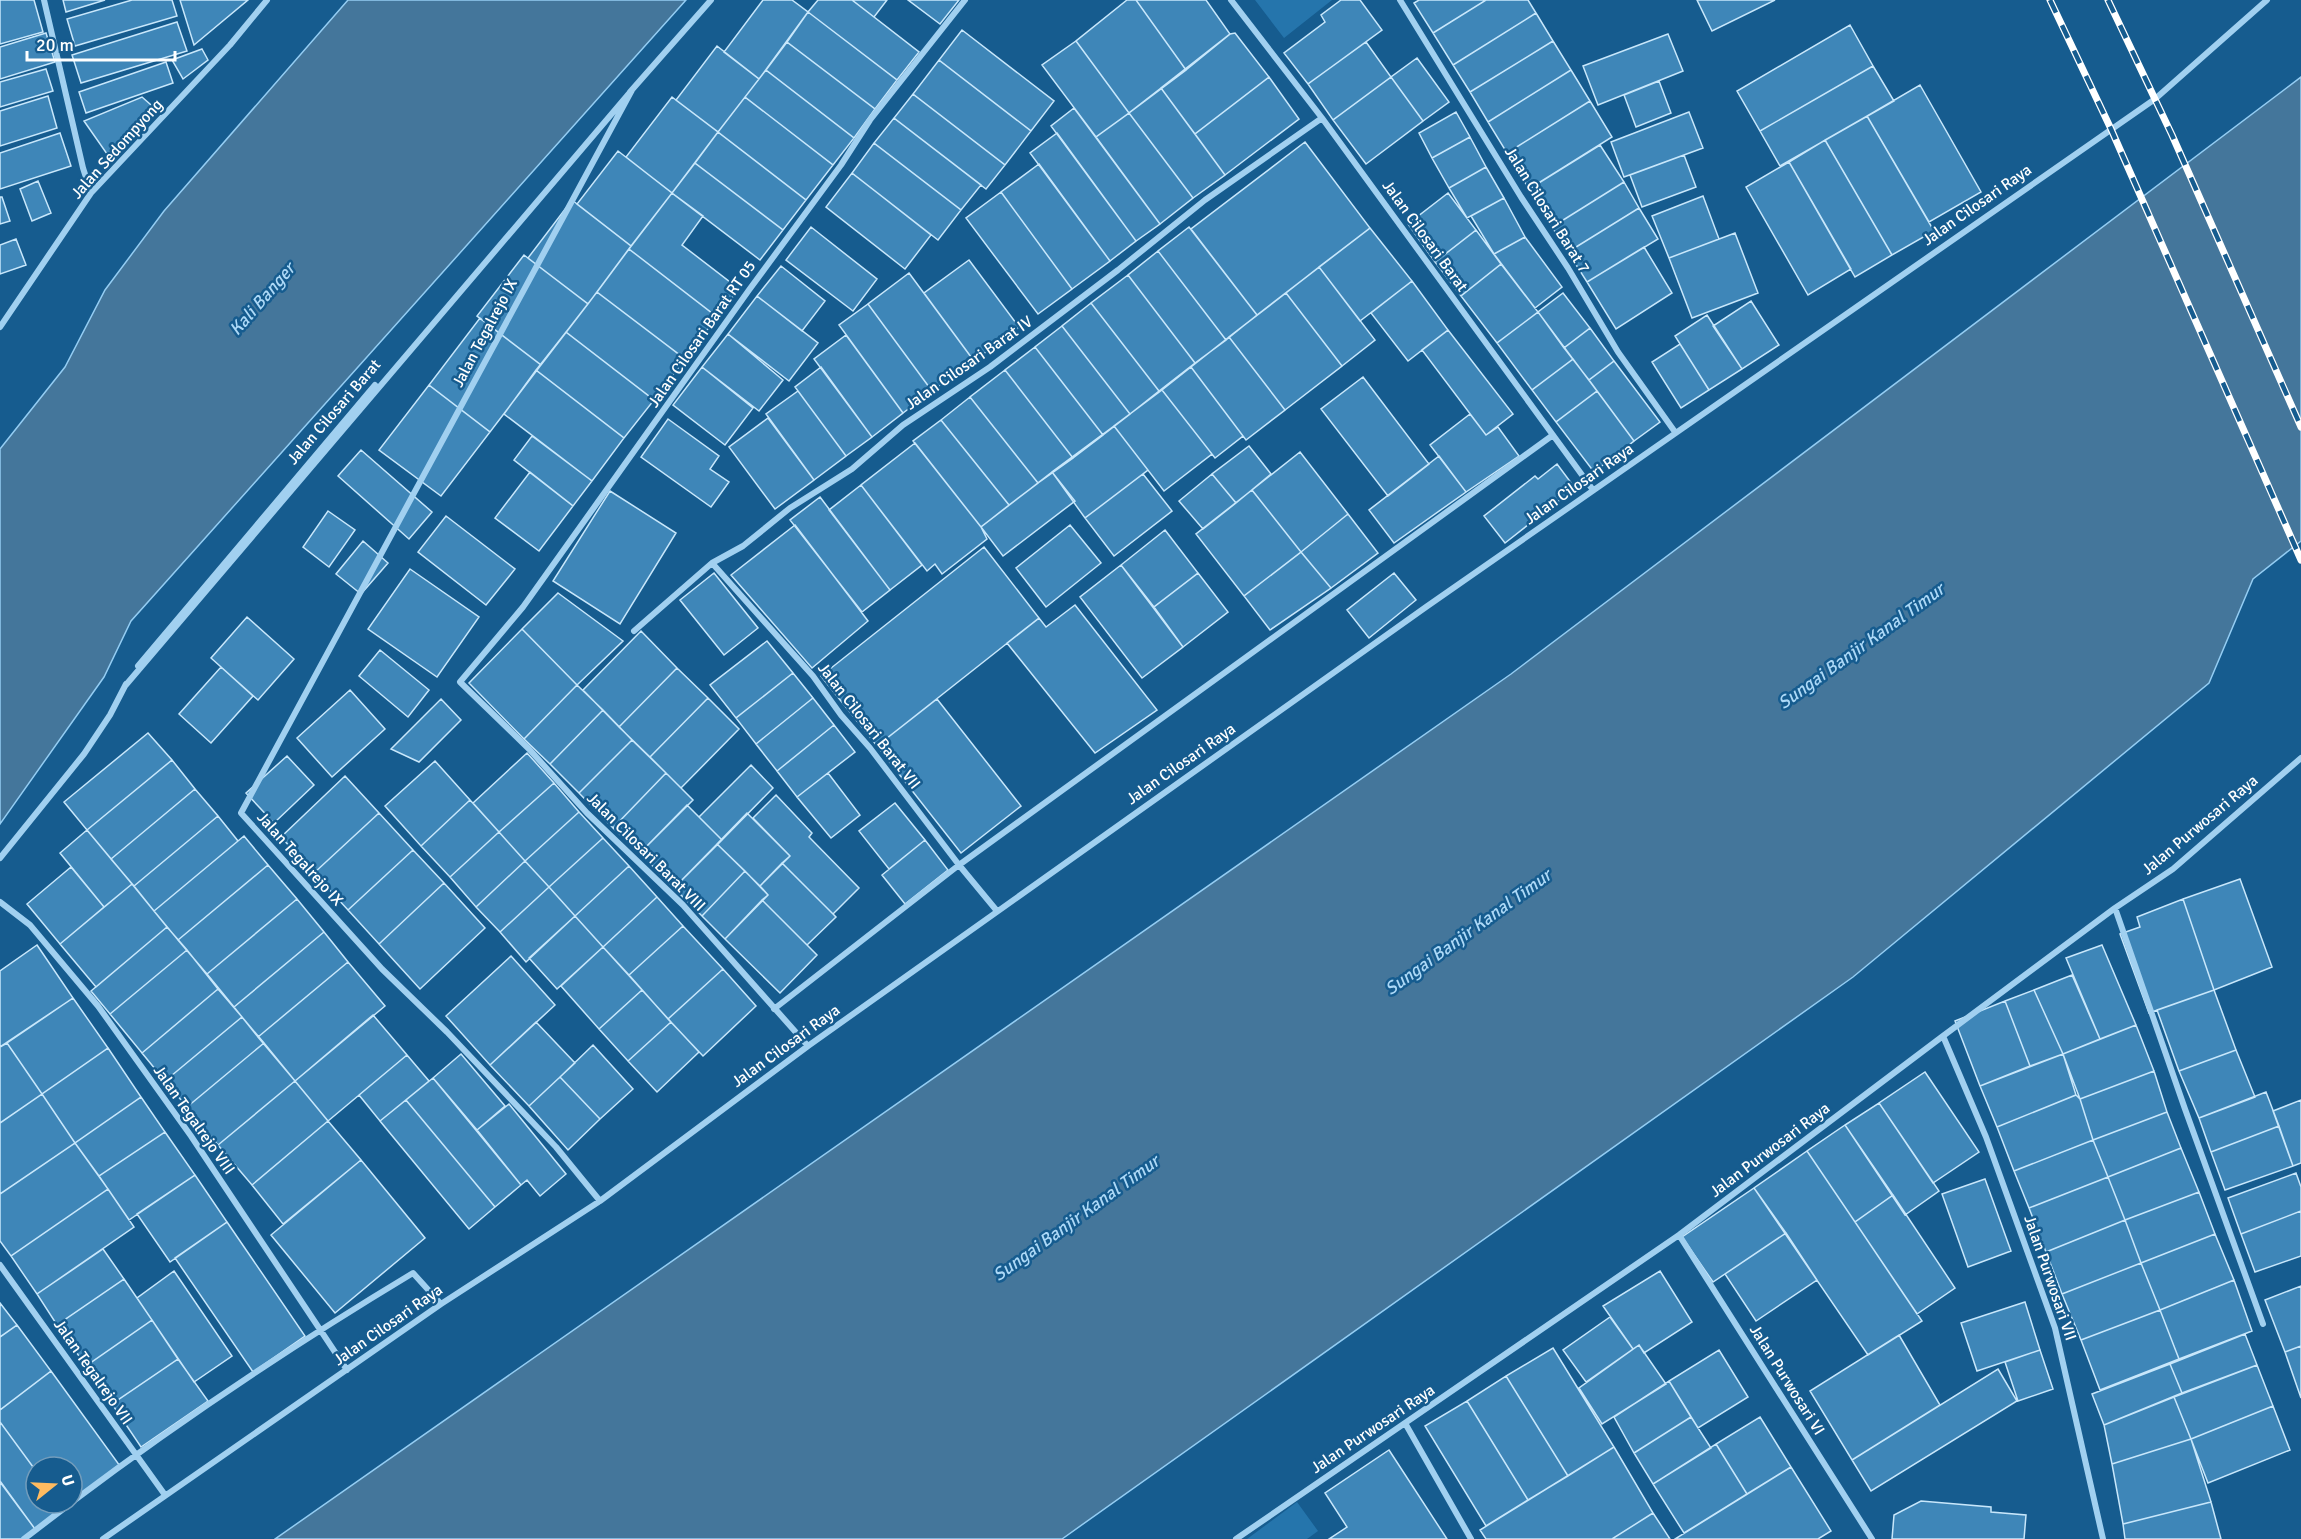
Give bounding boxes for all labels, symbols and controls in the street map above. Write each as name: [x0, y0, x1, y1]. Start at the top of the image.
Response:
scale bar: [27, 24, 176, 62]
text: 20 m: [36, 34, 74, 56]
street label: Jalan Sedompyong: [67, 95, 167, 203]
street label: Jalan Cilosari Barat 7: [1500, 143, 1594, 277]
street label: Jalan Cilosari Raya: [1919, 160, 2035, 250]
street label: Jalan Cilosari Barat: [1378, 176, 1472, 296]
water label: Kali Banger: [225, 256, 301, 340]
street label: Jalan Cilosari Barat RT 05: [644, 257, 760, 411]
street label: Jalan Tegalrejo IX: [448, 275, 522, 391]
street label: Jalan Cilosari Barat IV: [902, 312, 1036, 414]
street label: Jalan Cilosari Barat: [283, 355, 385, 469]
street label: Jalan Cilosari Raya: [1521, 439, 1637, 529]
water label: Sungai Banjir Kanal Timur: [1774, 577, 1950, 714]
street label: Jalan Cilosari Barat VII: [813, 659, 925, 793]
street label: Jalan Cilosari Raya: [1123, 719, 1239, 809]
street label: Jalan Purwosari Raya: [2138, 771, 2262, 879]
street label: Jalan Cilosari Barat VIII: [582, 788, 710, 916]
street label: Jalan Tegalrejo IX: [253, 808, 348, 911]
water label: Sungai Banjir Kanal Timur: [1381, 863, 1557, 1000]
street label: Jalan Cilosari Raya: [728, 1000, 844, 1092]
street label: Jalan Tegalrejo VIII: [149, 1061, 239, 1179]
street label: Jalan Purwosari Raya: [1706, 1098, 1834, 1202]
water label: Sungai Banjir Kanal Timur: [989, 1149, 1165, 1286]
street label: Jalan Purwosari VII: [2019, 1213, 2081, 1343]
street label: Jalan Cilosari Raya: [330, 1280, 446, 1370]
street label: Jalan Tegalrejo VII: [49, 1315, 137, 1429]
street label: Jalan Purwosari VI: [1745, 1321, 1829, 1439]
street label: Jalan Purwosari Raya: [1307, 1380, 1439, 1478]
north arrow: [24, 1455, 84, 1515]
text: U: [56, 1472, 78, 1489]

